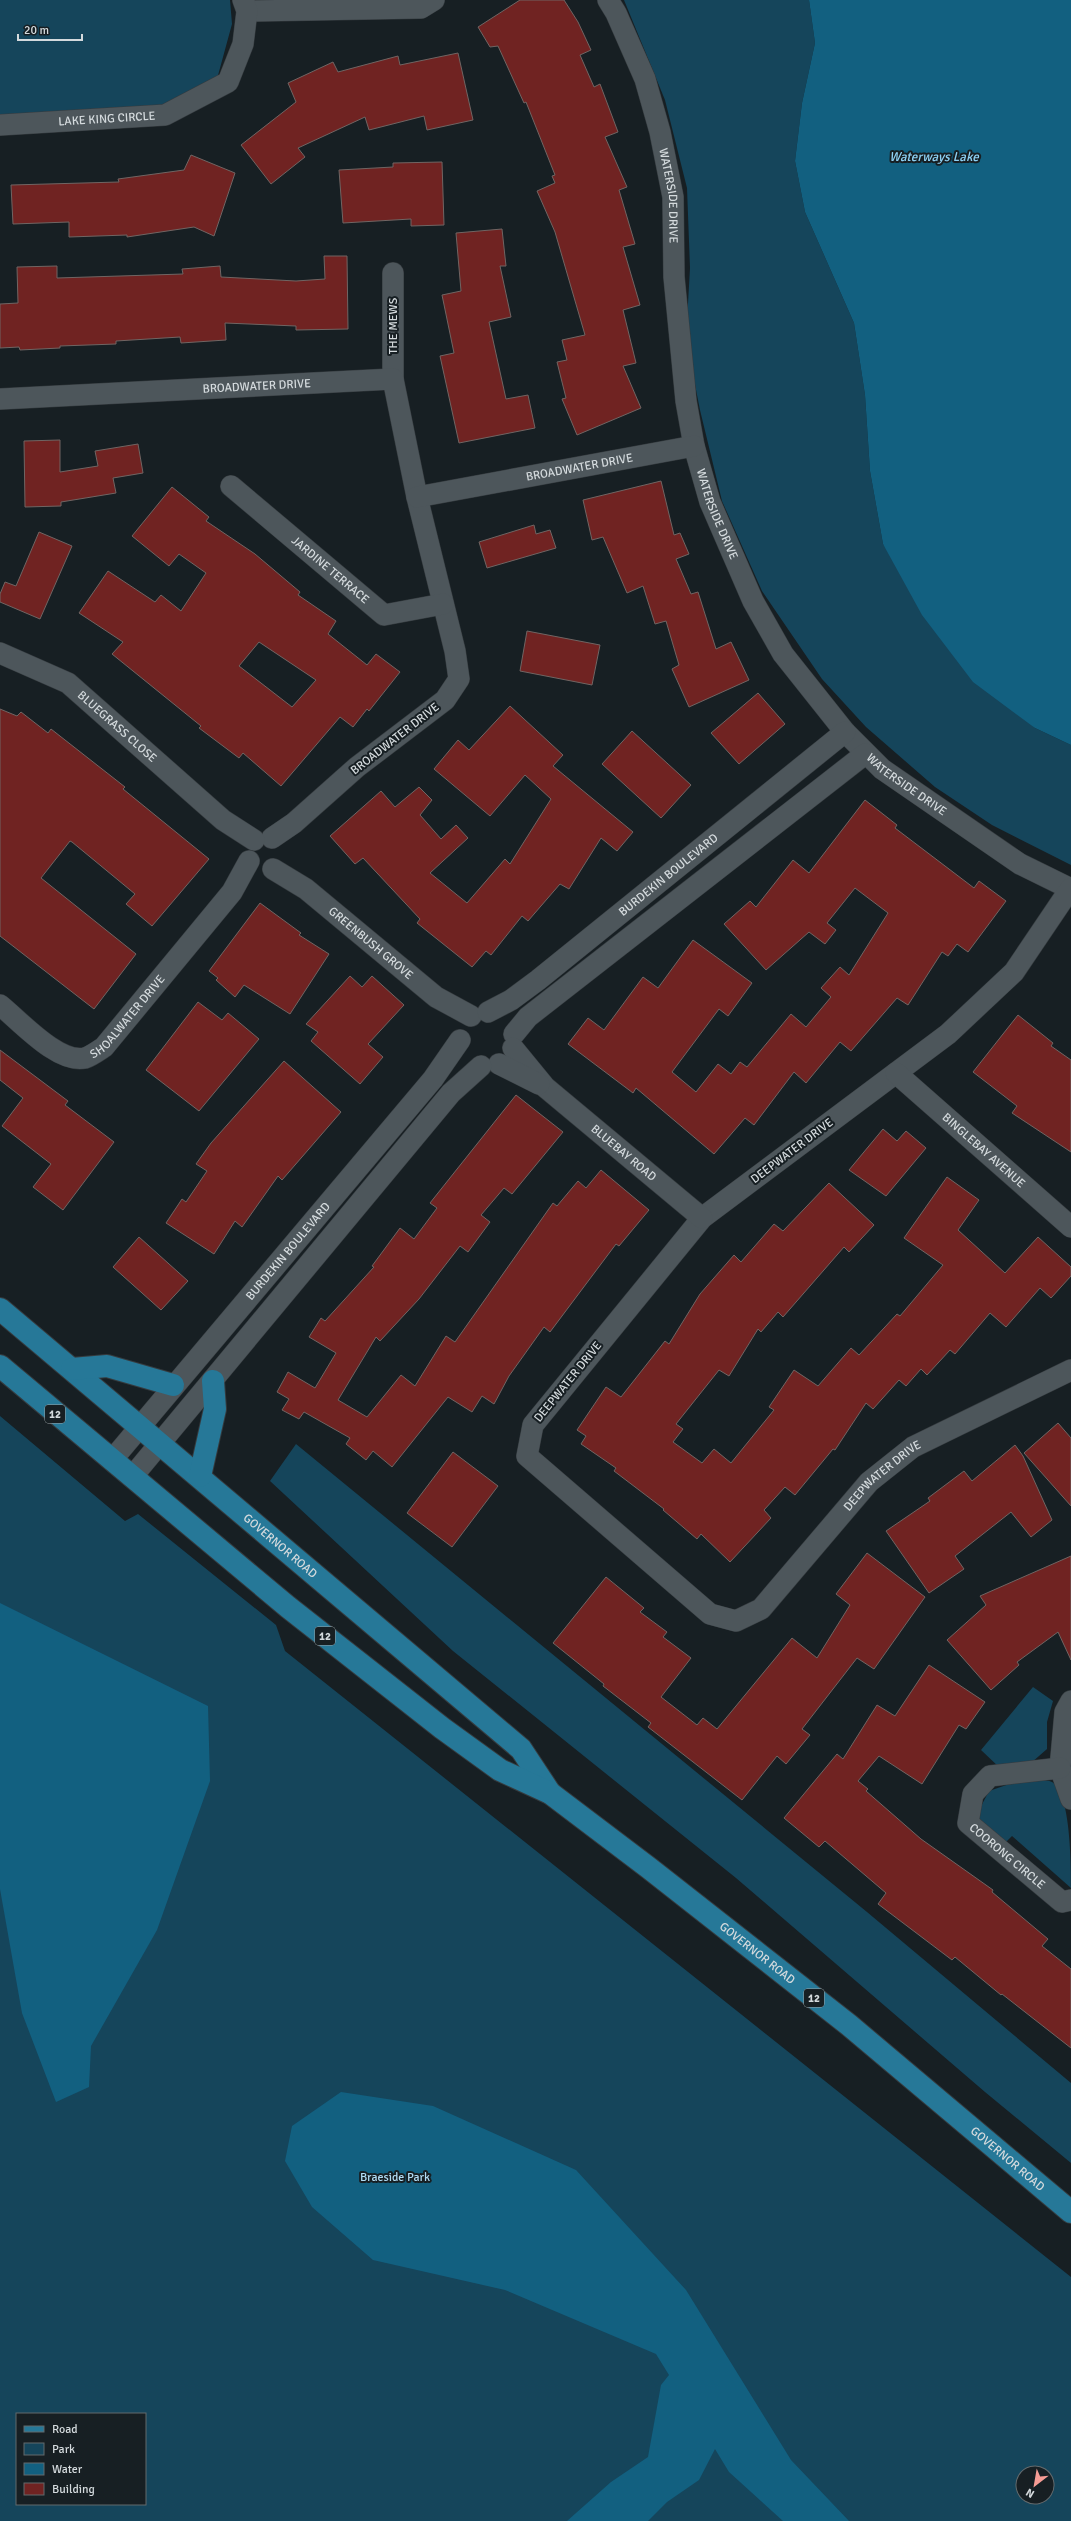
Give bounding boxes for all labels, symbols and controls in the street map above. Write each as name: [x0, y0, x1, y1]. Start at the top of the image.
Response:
scale bar: [18, 16, 82, 42]
text: 20 m: [24, 23, 49, 38]
street label: LAKE KING CIRCLE: [58, 108, 156, 129]
street label: WATERSIDE DRIVE: [656, 147, 681, 244]
water label: Waterways Lake: [889, 149, 980, 165]
street label: THE MEWS: [386, 297, 401, 354]
street label: BROADWATER DRIVE: [202, 376, 311, 396]
street label: BROADWATER DRIVE: [525, 450, 634, 484]
street label: WATERSIDE DRIVE: [693, 467, 742, 562]
street label: JARDINE TERRACE: [288, 533, 372, 607]
street label: BLUEGRASS CLOSE: [74, 688, 160, 766]
street label: BROADWATER DRIVE: [348, 700, 442, 778]
street label: WATERSIDE DRIVE: [863, 750, 950, 819]
street label: BURDEKIN BOULEVARD: [616, 830, 721, 919]
street label: GREENBUSH GROVE: [326, 903, 416, 983]
street label: SHOALWATER DRIVE: [87, 972, 168, 1062]
street label: BINGLEBAY AVENUE: [939, 1110, 1029, 1191]
street label: DEEPWATER DRIVE: [748, 1115, 836, 1187]
street label: BLUEBAY ROAD: [588, 1121, 660, 1184]
street label: BURDEKIN BOULEVARD: [242, 1199, 333, 1303]
street label: DEEPWATER DRIVE: [531, 1338, 605, 1425]
road number: 12: [45, 1405, 65, 1423]
street label: DEEPWATER DRIVE: [840, 1437, 923, 1514]
street label: GOVERNOR ROAD: [240, 1510, 321, 1581]
road number: 12: [315, 1627, 335, 1645]
street label: COORONG CIRCLE: [966, 1820, 1048, 1892]
street label: GOVERNOR ROAD: [716, 1919, 798, 1988]
road number: 12: [804, 1989, 824, 2007]
street label: GOVERNOR ROAD: [968, 2123, 1048, 2194]
park label: Braeside Park: [360, 2170, 430, 2185]
legend: [16, 2413, 146, 2505]
text: Road: [52, 2422, 78, 2437]
text: Park: [52, 2442, 75, 2457]
text: Water: [52, 2462, 83, 2477]
north arrow: [1015, 2465, 1055, 2505]
text: Building: [52, 2482, 95, 2497]
text: N: [1023, 2486, 1037, 2501]

